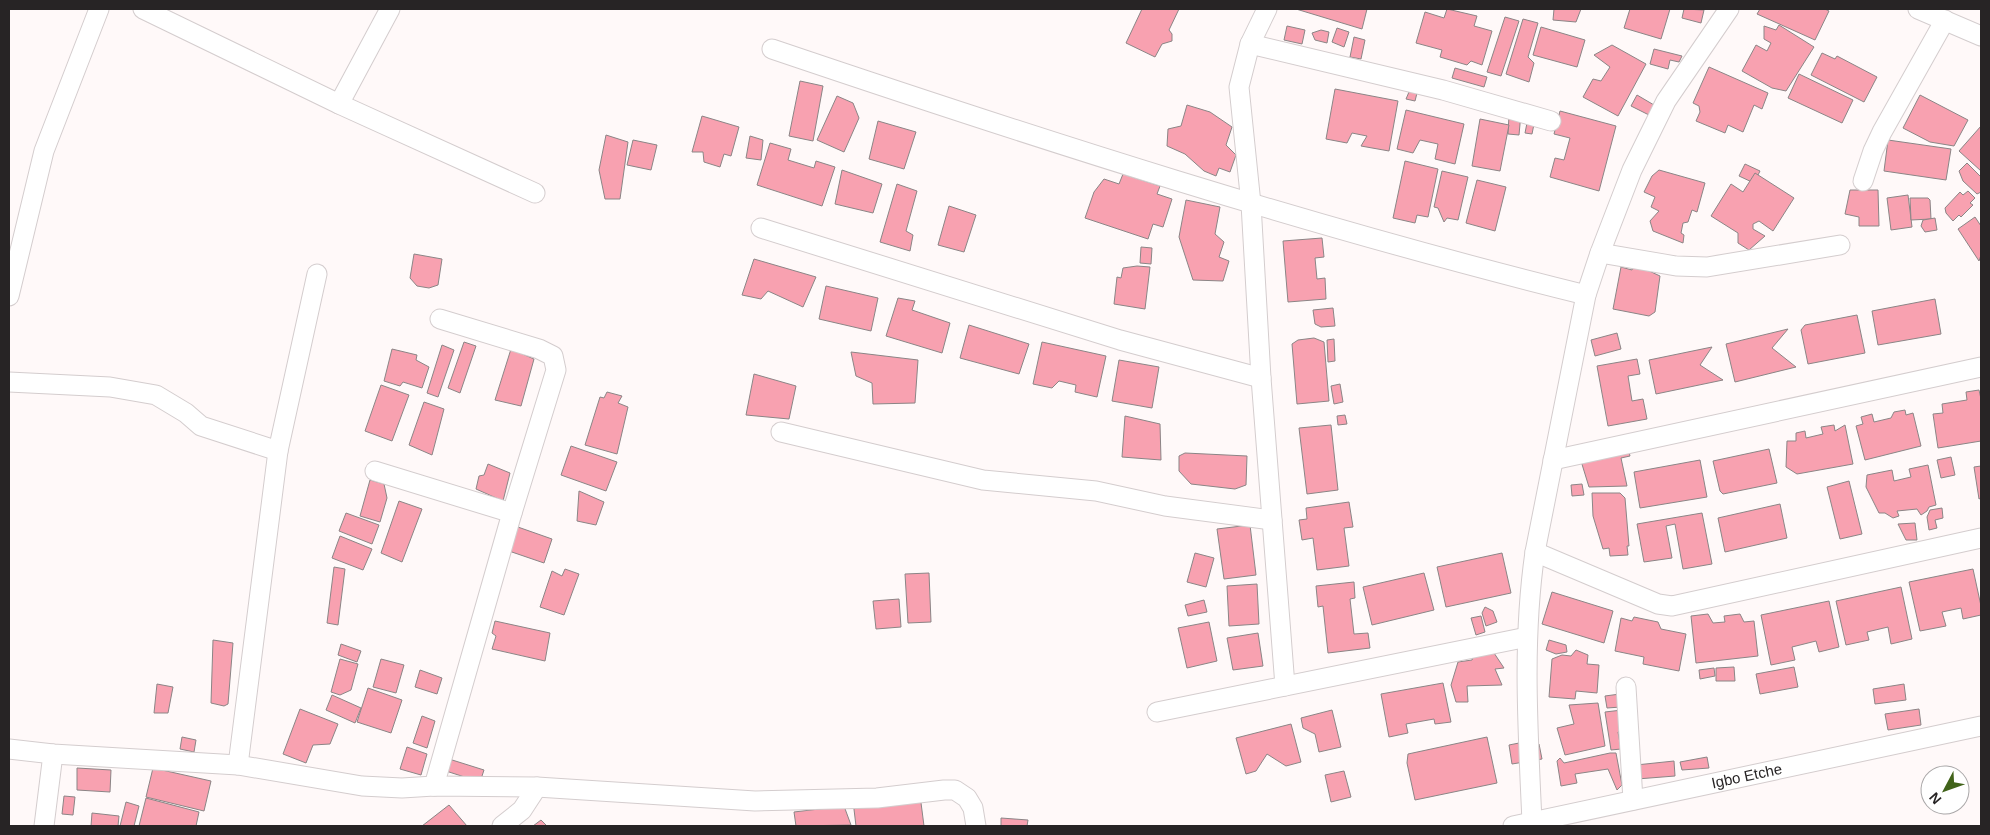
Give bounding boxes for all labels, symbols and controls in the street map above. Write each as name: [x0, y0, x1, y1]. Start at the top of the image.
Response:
street label: Igbo Etche: [1710, 760, 1783, 791]
north arrow: [1920, 765, 1970, 815]
text: N: [1926, 789, 1945, 808]

